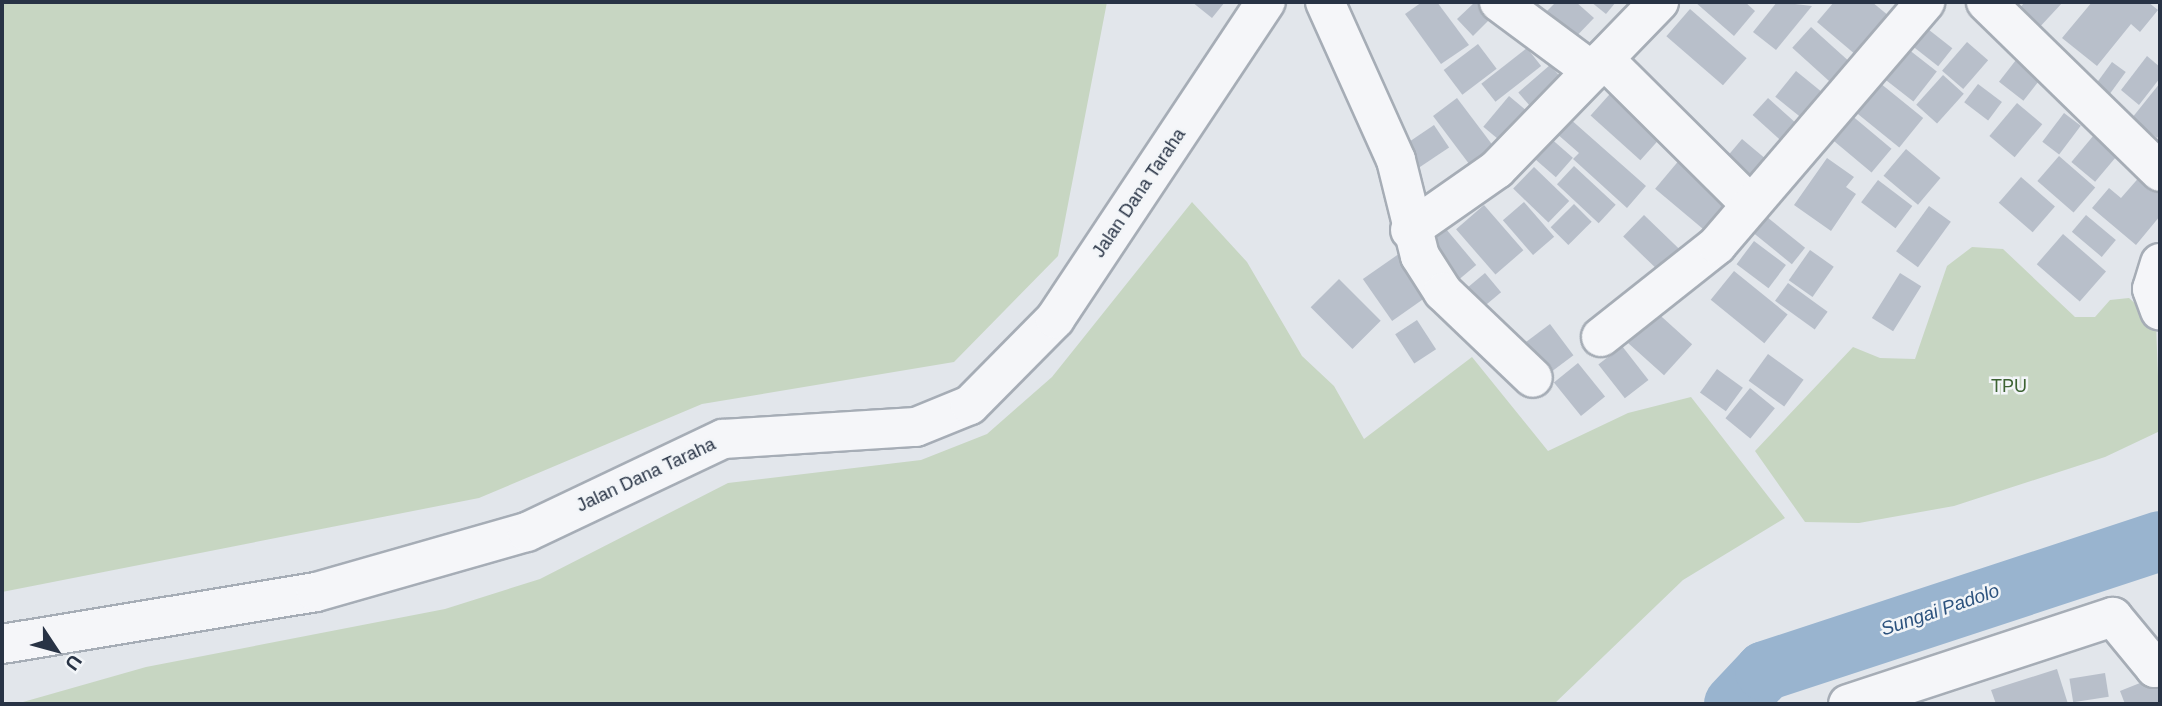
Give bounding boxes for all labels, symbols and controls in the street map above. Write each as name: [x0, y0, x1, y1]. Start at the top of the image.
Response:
street label: Jalan Dana Taraha: [1088, 124, 1190, 262]
park label: TPU: [1991, 375, 2027, 397]
street label: Jalan Dana Taraha: [573, 433, 719, 517]
water label: Sungai Padolo: [1878, 579, 2002, 641]
north arrow: [21, 615, 91, 685]
text: U: [61, 651, 86, 674]

